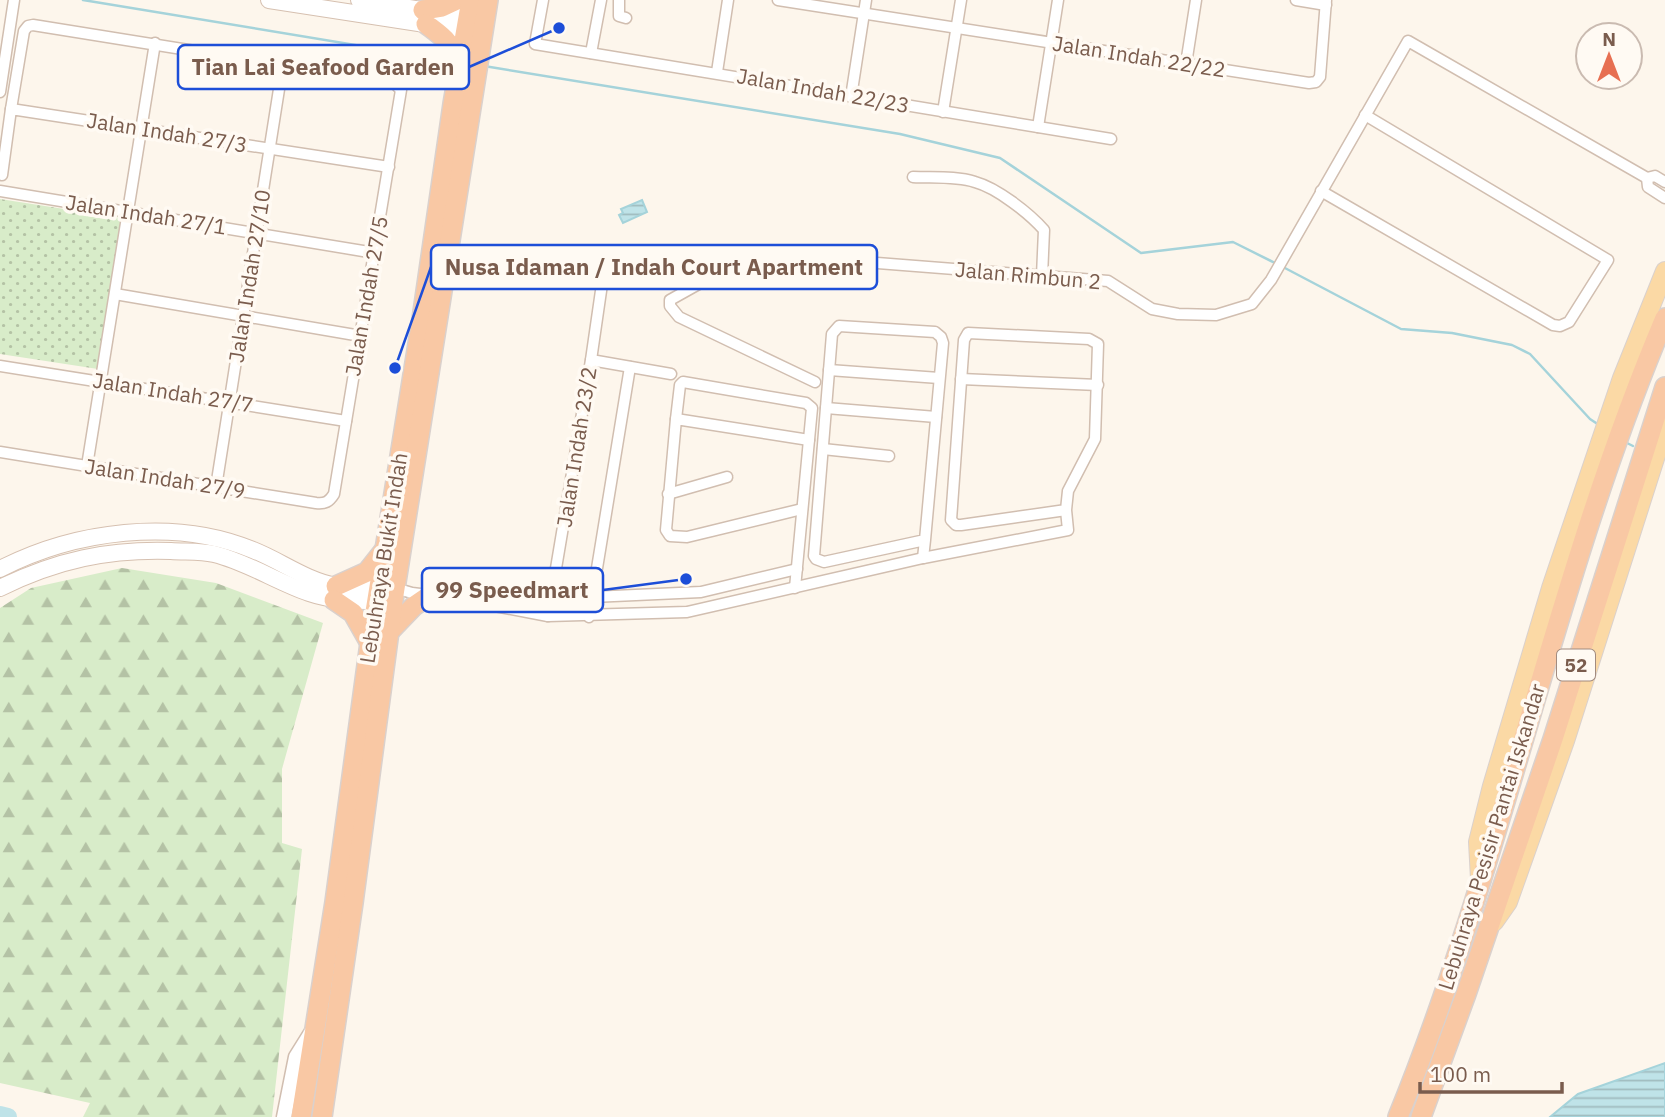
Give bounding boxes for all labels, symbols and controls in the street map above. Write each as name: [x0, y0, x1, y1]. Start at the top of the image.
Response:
north arrow: [1574, 21, 1644, 91]
text: N: [1602, 27, 1616, 51]
street label: Jalan Indah 22/22: [1051, 29, 1228, 84]
callout: Tian Lai Seafood Garden: [178, 45, 469, 89]
text: Tian Lai Seafood Garden: [192, 51, 454, 81]
street label: Jalan Indah 22/23: [735, 61, 912, 119]
street label: Jalan Indah 27/3: [85, 105, 249, 159]
street label: Jalan Indah 27/1: [64, 187, 228, 241]
street label: Jalan Indah 27/10: [222, 187, 277, 364]
street label: Jalan Indah 27/5: [338, 214, 394, 378]
callout: Nusa Idaman / Indah Court Apartment: [431, 245, 877, 289]
text: Nusa Idaman / Indah Court Apartment: [445, 251, 863, 281]
street label: Jalan Rimbun 2: [954, 255, 1102, 295]
street label: Jalan Indah 27/7: [91, 365, 255, 419]
street label: Jalan Indah 23/2: [549, 365, 603, 529]
street label: Jalan Indah 27/9: [83, 451, 247, 505]
street label: Lebuhraya Bukit Indah: [353, 451, 413, 665]
callout: 99 Speedmart: [422, 568, 603, 612]
text: 99 Speedmart: [435, 574, 589, 604]
road number: 52: [1557, 650, 1595, 680]
street label: Lebuhraya Pesisir Pantai Iskandar: [1431, 680, 1551, 993]
scale bar: [1420, 1050, 1562, 1094]
text: 100 m: [1430, 1060, 1491, 1088]

